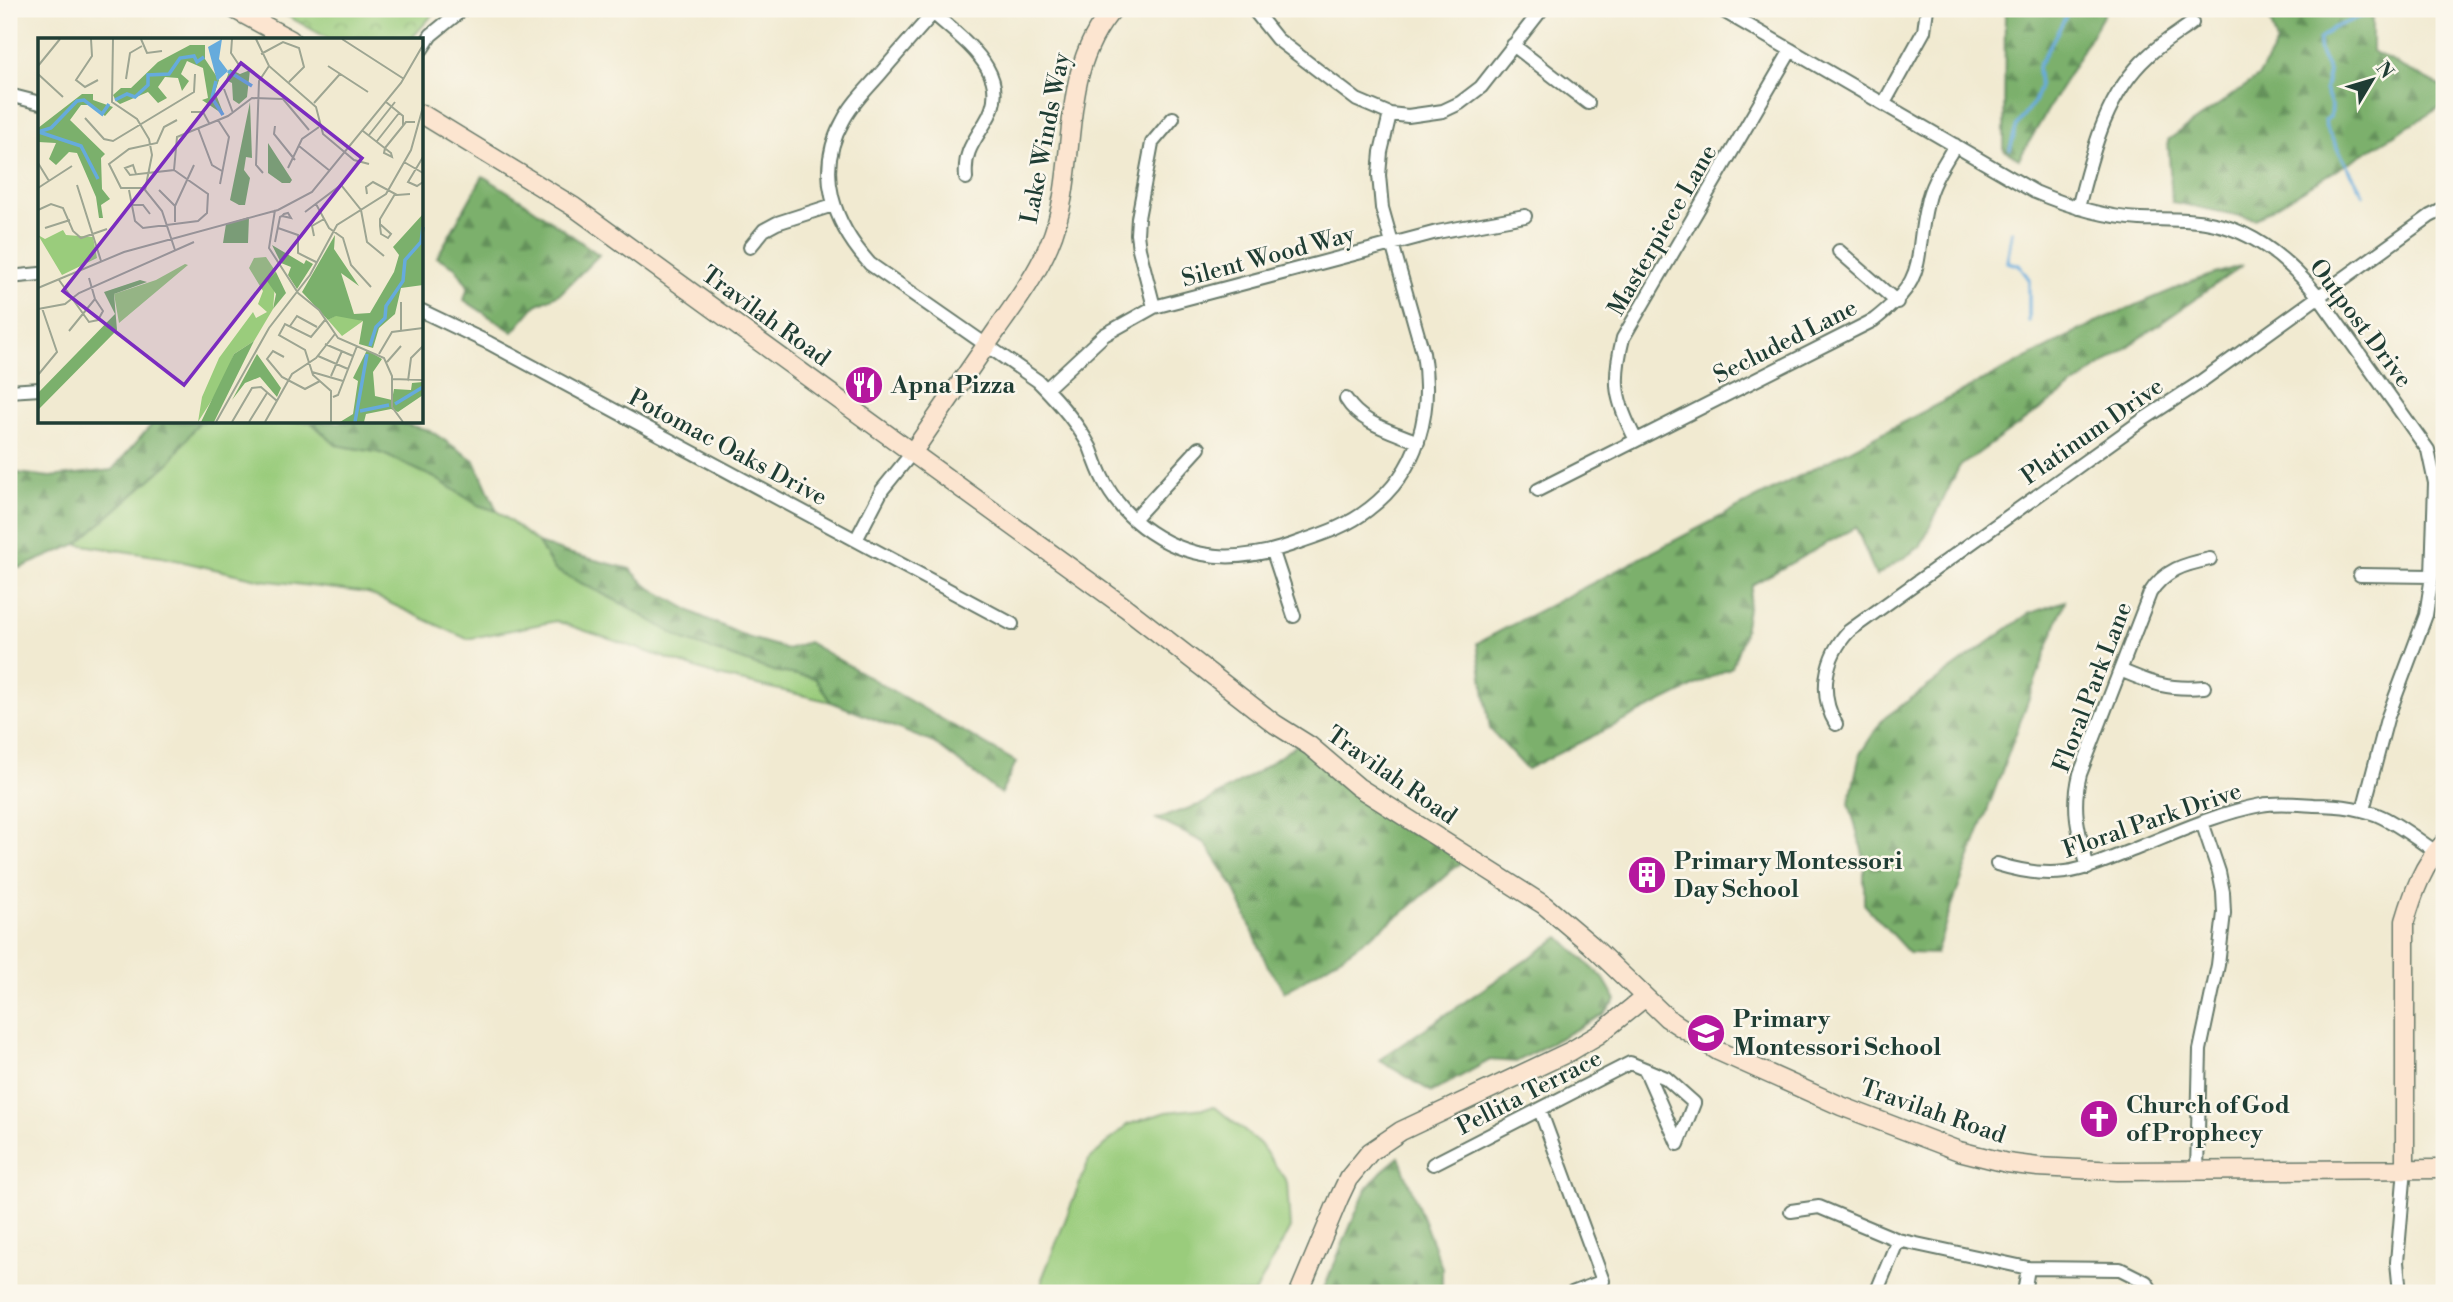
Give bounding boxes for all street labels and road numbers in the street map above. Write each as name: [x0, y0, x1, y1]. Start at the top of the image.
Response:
street label: Lake Winds Way: [1015, 50, 1077, 226]
street label: Masterpiece Lane: [1602, 139, 1724, 322]
street label: Silent Wood Way: [1178, 219, 1359, 295]
street label: Outpost Drive: [2302, 253, 2418, 394]
street label: Travilah Road: [695, 260, 836, 374]
street label: Secluded Lane: [1709, 293, 1862, 391]
street label: Platinum Drive: [2016, 372, 2170, 492]
street label: Potomac Oaks Drive: [623, 383, 832, 513]
street label: Floral Park Lane: [2047, 598, 2139, 777]
street label: Travilah Road: [1321, 720, 1463, 832]
street label: Floral Park Drive: [2059, 776, 2246, 866]
street label: Pellita Terrace: [1452, 1043, 1607, 1142]
street label: Travilah Road: [1856, 1073, 2010, 1151]

